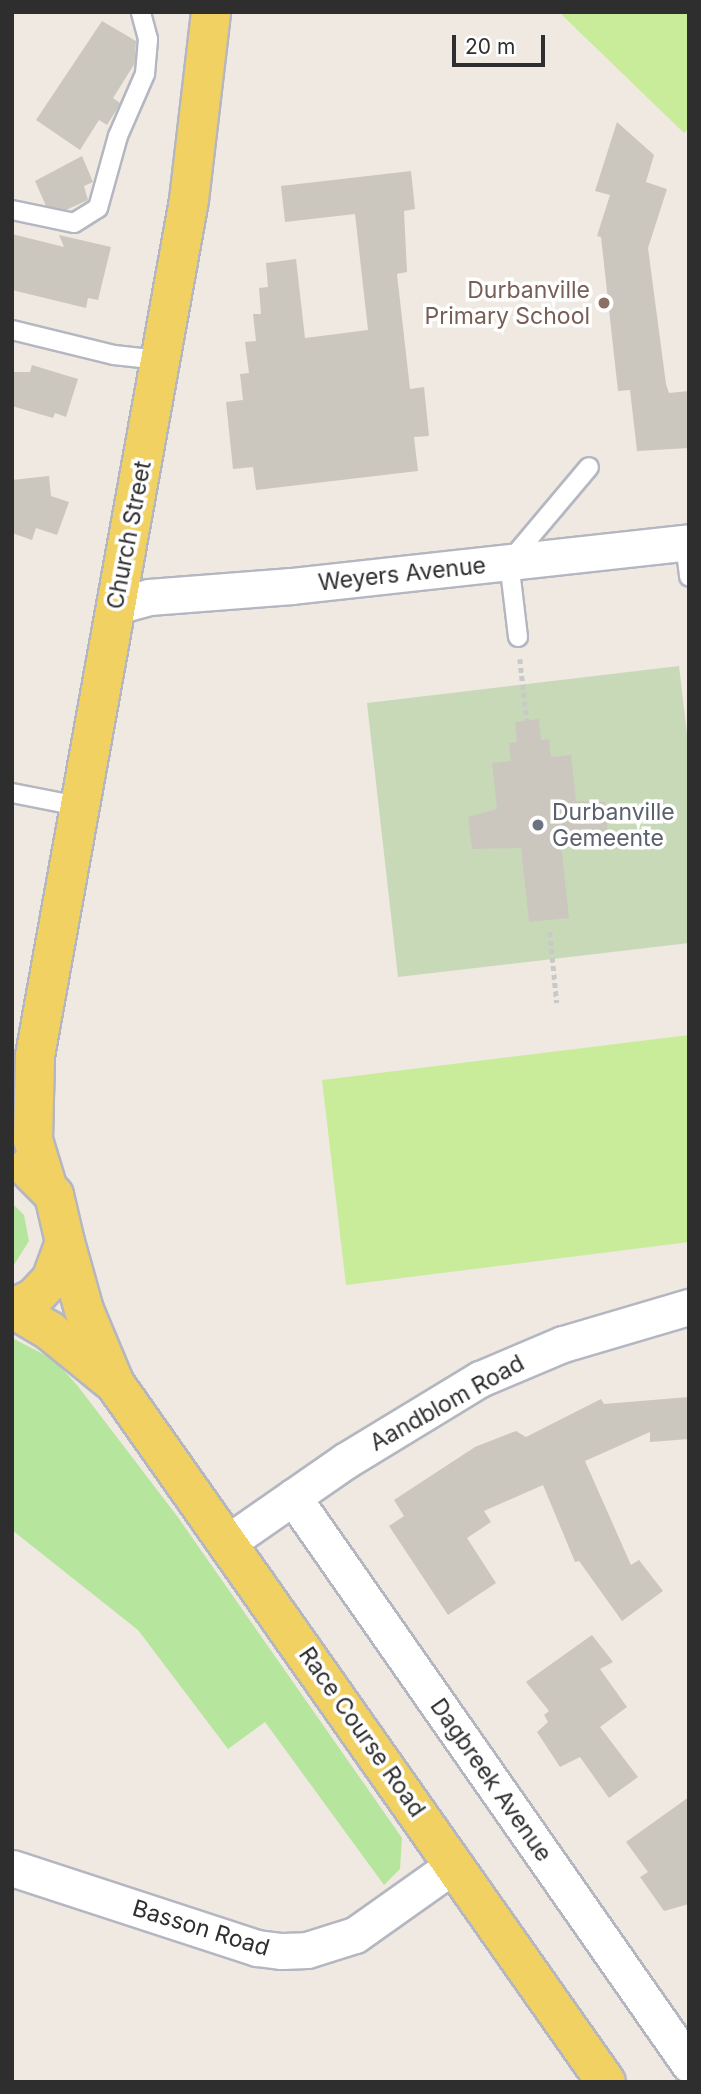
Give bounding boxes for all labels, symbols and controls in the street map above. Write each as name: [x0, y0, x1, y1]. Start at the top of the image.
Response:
scale bar: [456, 21, 549, 65]
text: 20 m: [465, 34, 515, 59]
place label: Durbanville Primary School: [425, 276, 590, 330]
marker: Durbanville Primary School: [596, 295, 612, 311]
street label: Church Street: [101, 459, 157, 611]
street label: Weyers Avenue: [317, 551, 487, 597]
place label: Durbanville Gemeente: [552, 798, 675, 852]
marker: Durbanville Gemeente: [530, 817, 546, 833]
street label: Aandblom Road: [365, 1349, 529, 1457]
street label: Race Course Road: [293, 1642, 431, 1822]
street label: Dagbreek Avenue: [424, 1693, 558, 1867]
street label: Basson Road: [129, 1894, 273, 1962]

